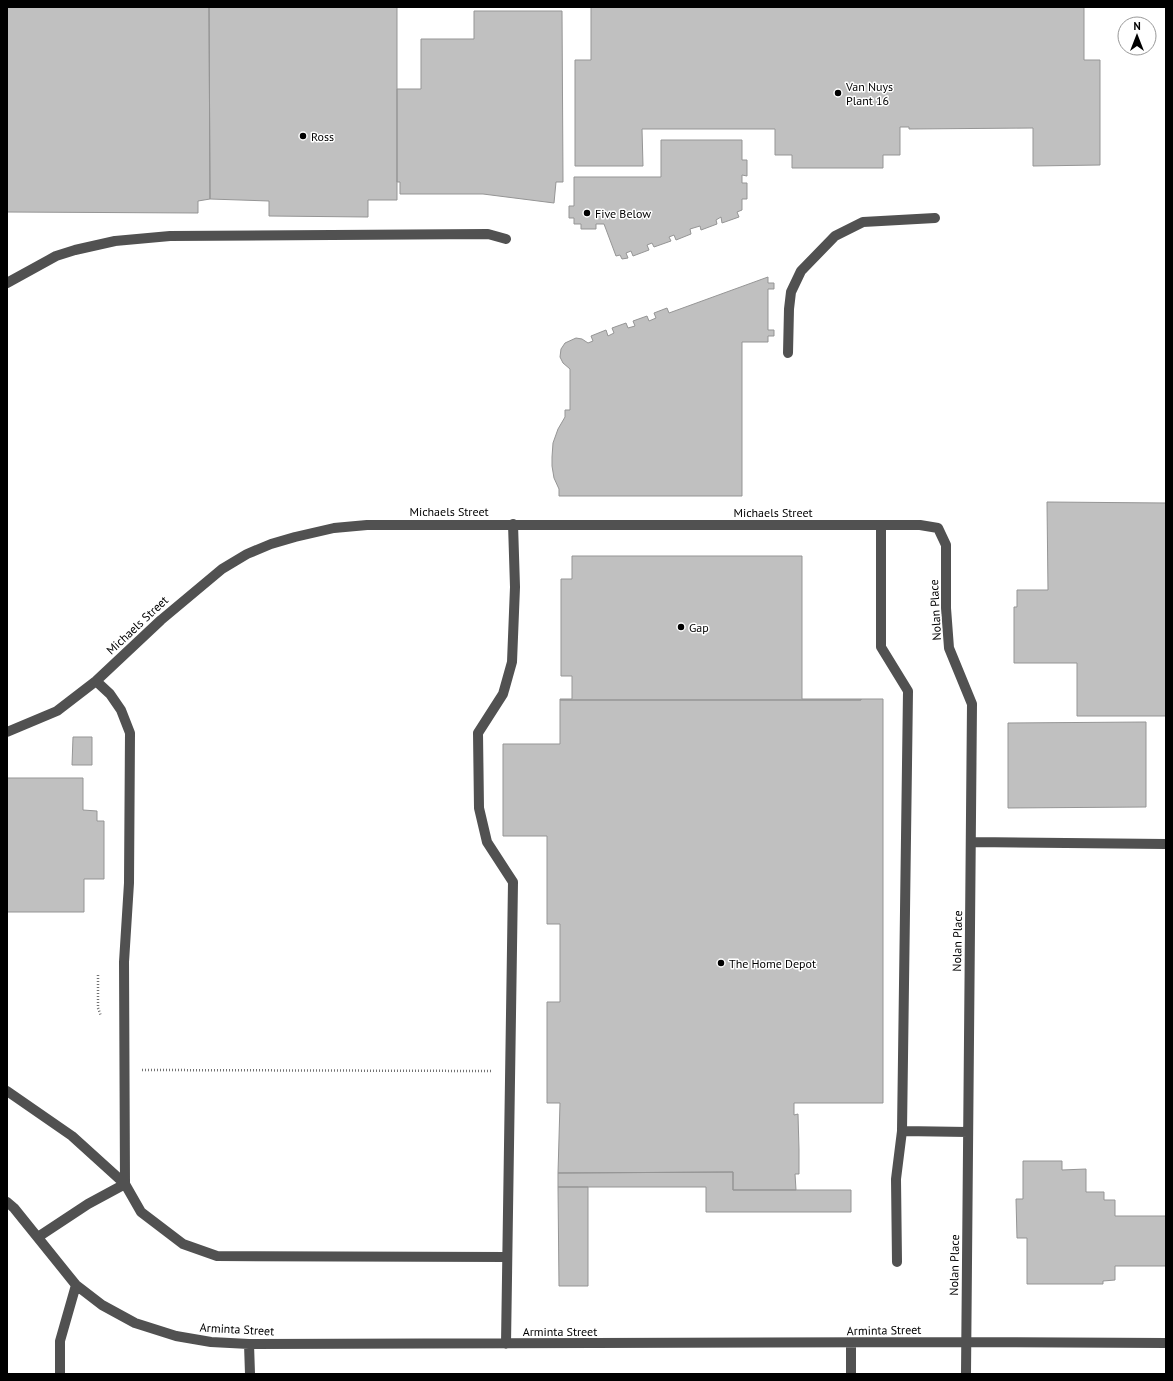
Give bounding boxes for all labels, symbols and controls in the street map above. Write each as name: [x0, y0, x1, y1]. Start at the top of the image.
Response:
north arrow: [1117, 16, 1157, 56]
text: N: [1133, 19, 1141, 33]
place label: Van Nuys Plant 16: [845, 79, 893, 108]
marker: Van Nuys Plant 16: [833, 88, 843, 98]
place label: Ross: [311, 129, 334, 144]
marker: Ross: [298, 131, 308, 141]
place label: Five Below: [595, 206, 651, 221]
marker: Five Below: [582, 208, 592, 218]
street label: Michaels Street: [409, 504, 489, 519]
street label: Michaels Street: [733, 505, 813, 520]
street label: Nolan Place: [926, 579, 944, 641]
street label: Michaels Street: [103, 593, 171, 657]
place label: Gap: [689, 620, 709, 635]
marker: Gap: [676, 622, 686, 632]
street label: Nolan Place: [949, 910, 965, 972]
place label: The Home Depot: [729, 956, 816, 971]
marker: The Home Depot: [716, 958, 726, 968]
street label: Nolan Place: [946, 1234, 962, 1296]
street label: Arminta Street: [199, 1320, 275, 1338]
street label: Arminta Street: [847, 1322, 921, 1338]
street label: Arminta Street: [523, 1324, 597, 1339]

